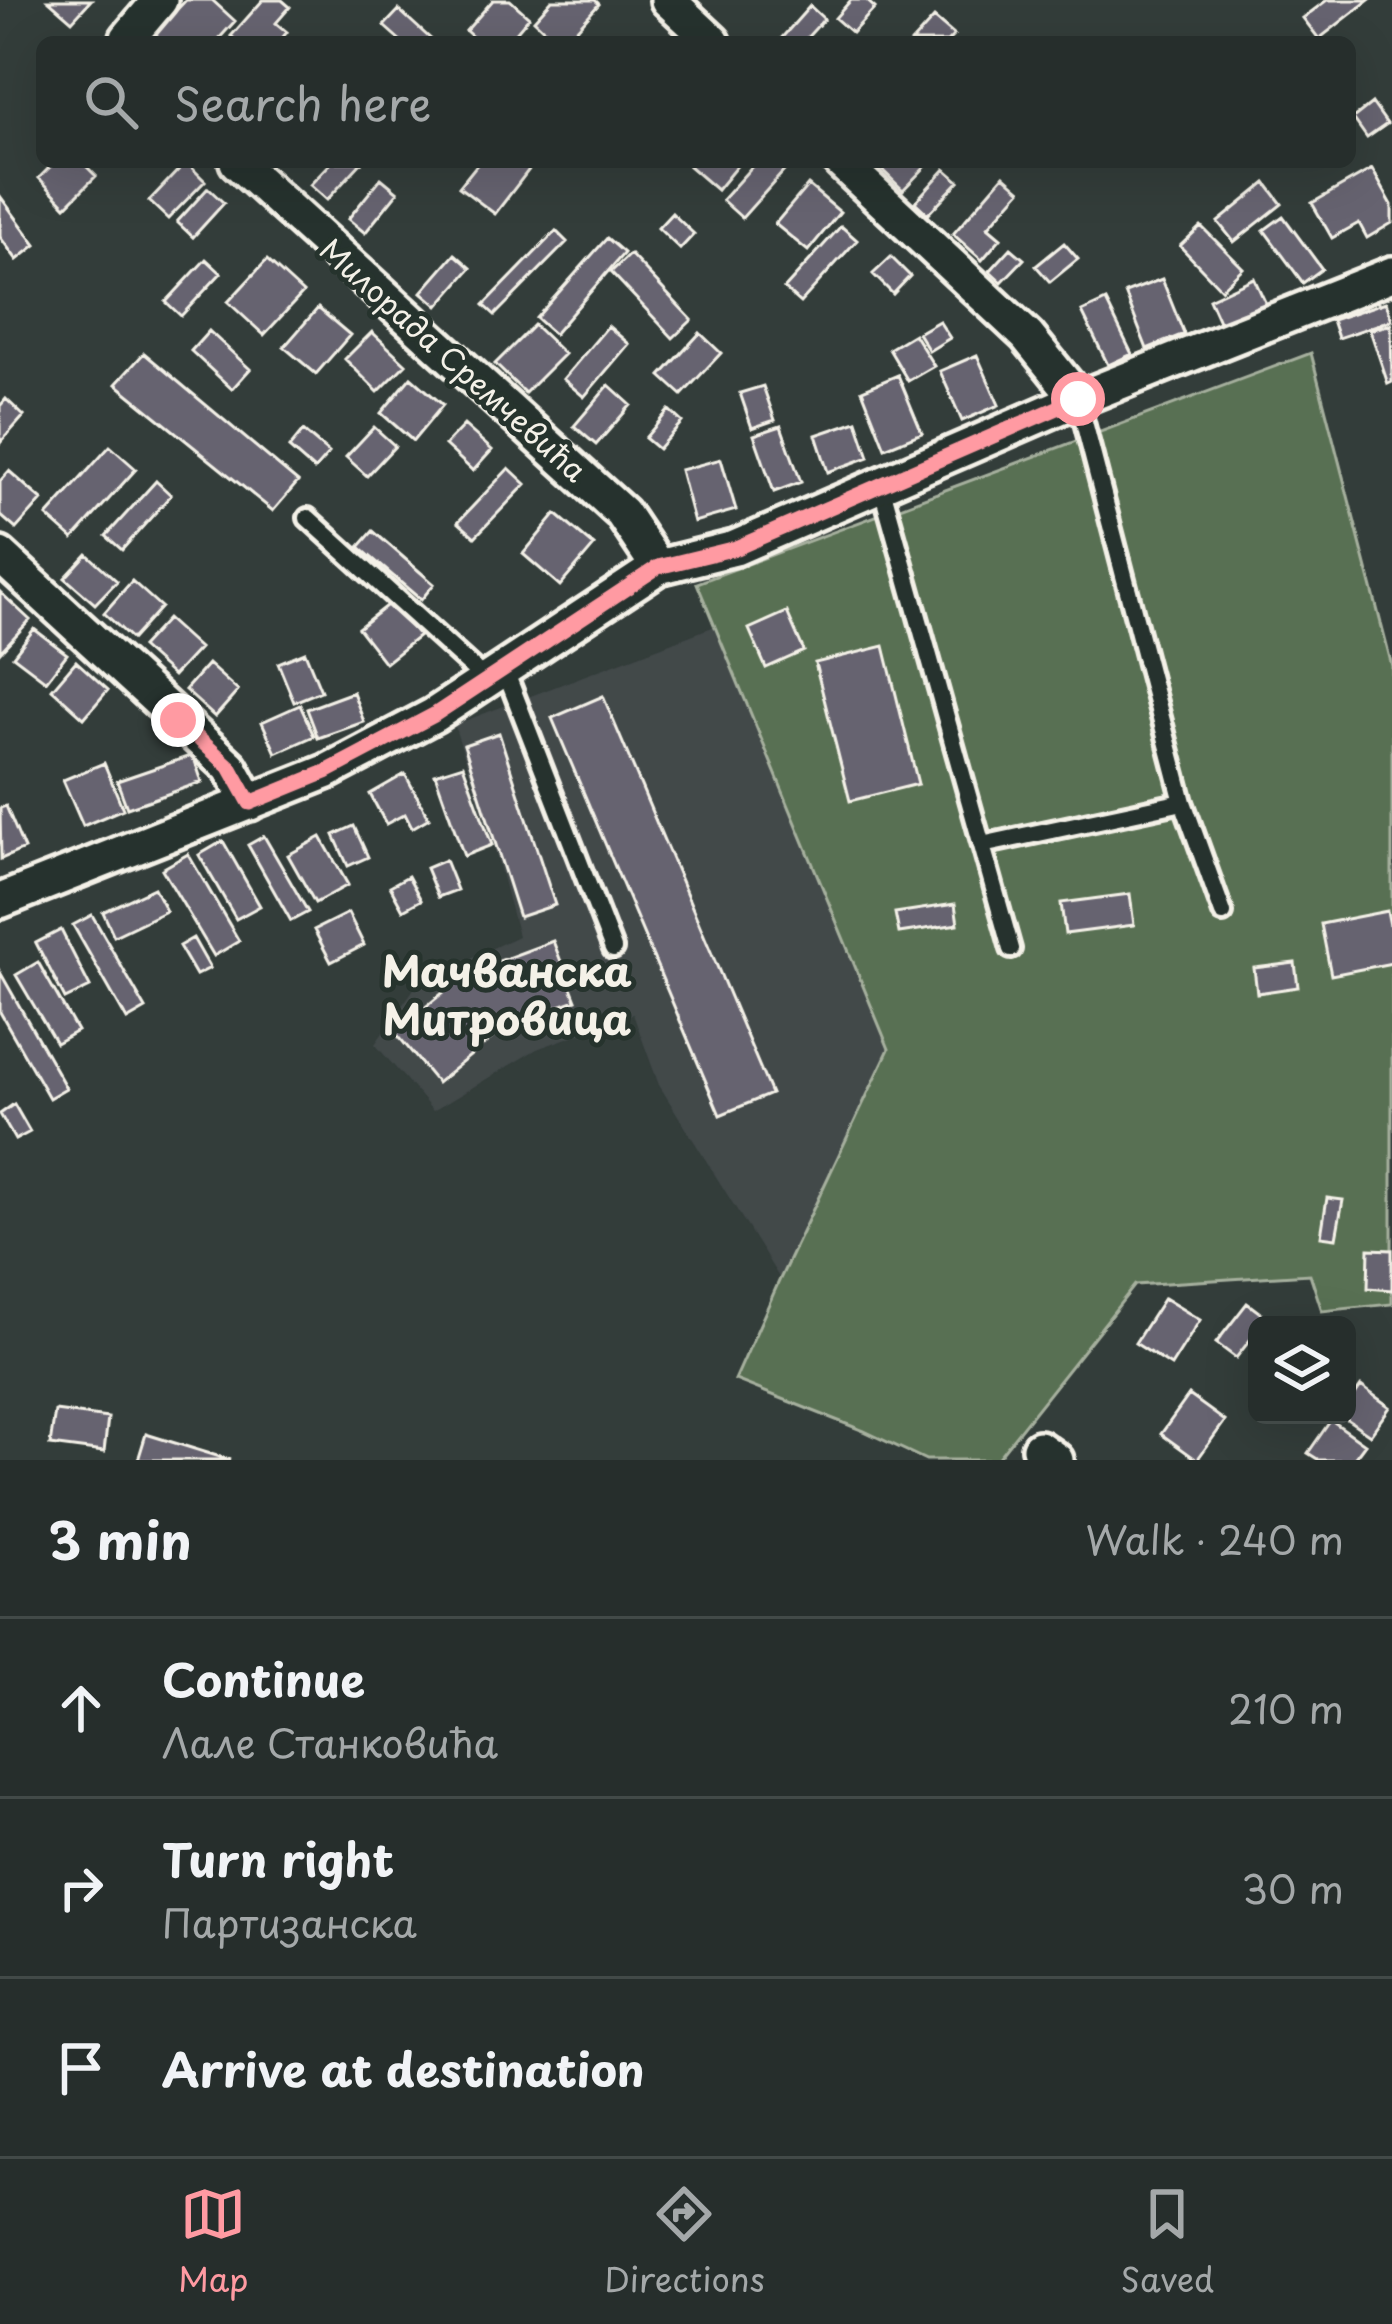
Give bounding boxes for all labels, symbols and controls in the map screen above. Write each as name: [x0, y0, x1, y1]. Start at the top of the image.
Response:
search box: [36, 36, 1356, 168]
text: Search here: [174, 68, 431, 136]
icon: search: [78, 69, 144, 135]
street label: Милорада Сремчевића: [311, 227, 598, 491]
route start: [1051, 372, 1105, 426]
route end: [151, 693, 205, 747]
district label: Мачванска Митровица: [382, 938, 633, 1049]
map controls: [1248, 1316, 1356, 1424]
button: layers: [1248, 1316, 1356, 1424]
text: 3 min: [48, 1500, 192, 1577]
text: Walk · 240 m: [1086, 1509, 1344, 1568]
text: Continue: [162, 1644, 365, 1712]
icon: ahead: [48, 1675, 114, 1741]
text: 210 m: [1228, 1678, 1344, 1737]
text: Лале Станковића: [162, 1712, 498, 1771]
text: Turn right: [162, 1824, 394, 1892]
icon: right: [48, 1855, 114, 1921]
text: 30 m: [1241, 1858, 1344, 1917]
text: Партизанска: [162, 1892, 417, 1951]
text: Arrive at destination: [162, 2034, 645, 2102]
icon: arrive: [48, 2035, 114, 2101]
tab: Map: [178, 2181, 248, 2303]
tab: Directions: [604, 2181, 765, 2303]
tab: Saved: [1120, 2181, 1214, 2303]

